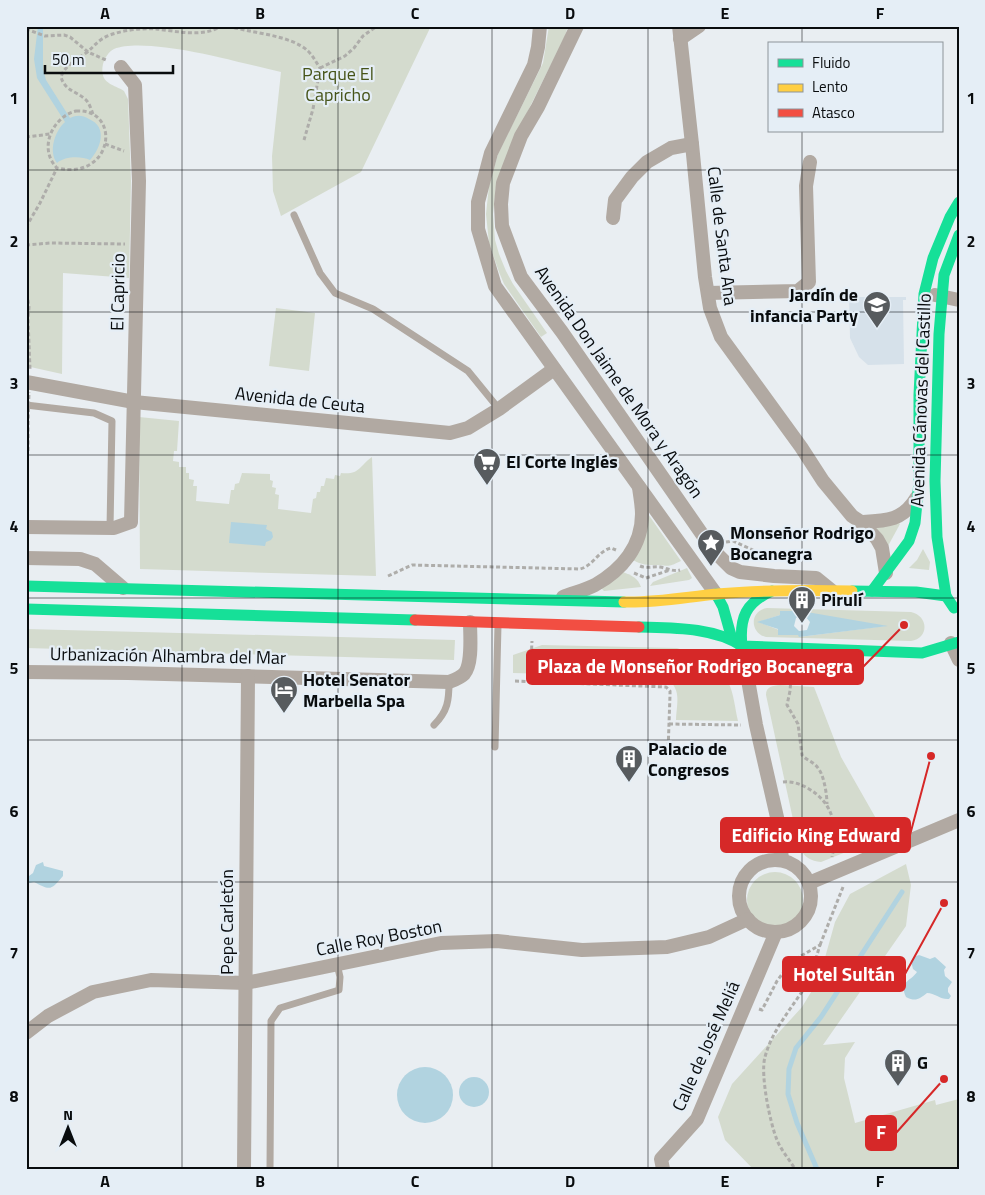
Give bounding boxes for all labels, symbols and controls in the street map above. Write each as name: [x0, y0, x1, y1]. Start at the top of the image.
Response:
text: A: [100, 1, 110, 25]
text: B: [255, 1, 265, 25]
text: C: [411, 1, 420, 25]
text: D: [565, 1, 575, 25]
text: E: [721, 1, 730, 25]
text: F: [876, 1, 885, 25]
scale bar: [45, 42, 172, 74]
legend: [768, 42, 942, 132]
text: 50 m: [52, 48, 85, 71]
text: Fluido: [812, 51, 851, 74]
park label: Parque El Capricho: [302, 60, 374, 108]
text: Lento: [812, 75, 848, 98]
text: 1: [10, 86, 18, 110]
text: 1: [967, 86, 975, 110]
text: Atasco: [812, 101, 855, 124]
street label: Calle de Santa Ana: [701, 165, 744, 307]
text: 2: [10, 229, 18, 253]
text: 2: [967, 229, 975, 253]
street label: El Capricio: [103, 253, 132, 331]
street label: Avenida Don Jaime de Mora y Aragón: [528, 260, 710, 504]
place label: Jardín de infancia Party: [750, 281, 858, 329]
school or university icon: Jardín de infancia Party: [862, 290, 892, 329]
street label: Avenida Cánovas del Castillo: [903, 293, 938, 507]
text: 3: [10, 371, 18, 395]
text: 3: [967, 371, 975, 395]
street label: Avenida de Ceuta: [234, 379, 366, 420]
supermarket icon: El Corte Inglés: [472, 447, 502, 486]
place label: El Corte Inglés: [506, 448, 618, 475]
text: 4: [10, 514, 19, 538]
text: 4: [967, 514, 976, 538]
place label: Monseñor Rodrigo Bocanegra: [730, 519, 874, 567]
place icon: Monseñor Rodrigo Bocanegra: [696, 528, 726, 567]
building icon: Pirulí: [787, 585, 817, 624]
place label: Pirulí: [821, 586, 864, 613]
street label: Urbanización Alhambra del Mar: [50, 640, 286, 671]
callout: Plaza de Monseñor Rodrigo Bocanegra: [527, 650, 863, 684]
text: Plaza de Monseñor Rodrigo Bocanegra: [537, 651, 853, 680]
text: 5: [10, 656, 19, 680]
text: 5: [967, 656, 976, 680]
place label: Hotel Senator Marbella Spa: [303, 666, 410, 714]
hotel icon: Hotel Senator Marbella Spa: [269, 675, 299, 714]
place label: Palacio de Congresos: [648, 735, 729, 783]
building icon: Palacio de Congresos: [614, 744, 644, 783]
text: 6: [10, 799, 19, 823]
text: 6: [967, 799, 976, 823]
callout: Edificio King Edward: [721, 818, 910, 852]
text: Edificio King Edward: [732, 820, 900, 849]
street label: Pepe Carletón: [213, 869, 240, 975]
street label: Calle Roy Boston: [314, 912, 444, 963]
text: 7: [10, 941, 18, 965]
text: 7: [967, 941, 975, 965]
callout: Hotel Sultán: [783, 957, 905, 991]
text: Hotel Sultán: [793, 959, 895, 988]
street label: Calle de José Meliá: [665, 976, 746, 1115]
building icon: G: [883, 1048, 913, 1087]
place label: G: [917, 1049, 928, 1076]
text: 8: [10, 1084, 19, 1108]
text: 8: [967, 1084, 976, 1108]
north arrow: [42, 1102, 92, 1152]
text: N: [63, 1104, 73, 1125]
callout: F: [866, 1116, 896, 1150]
text: F: [876, 1117, 886, 1146]
text: A: [100, 1169, 110, 1193]
text: B: [255, 1169, 265, 1193]
text: C: [411, 1169, 420, 1193]
text: D: [565, 1169, 575, 1193]
text: E: [721, 1169, 730, 1193]
text: F: [876, 1169, 885, 1193]

